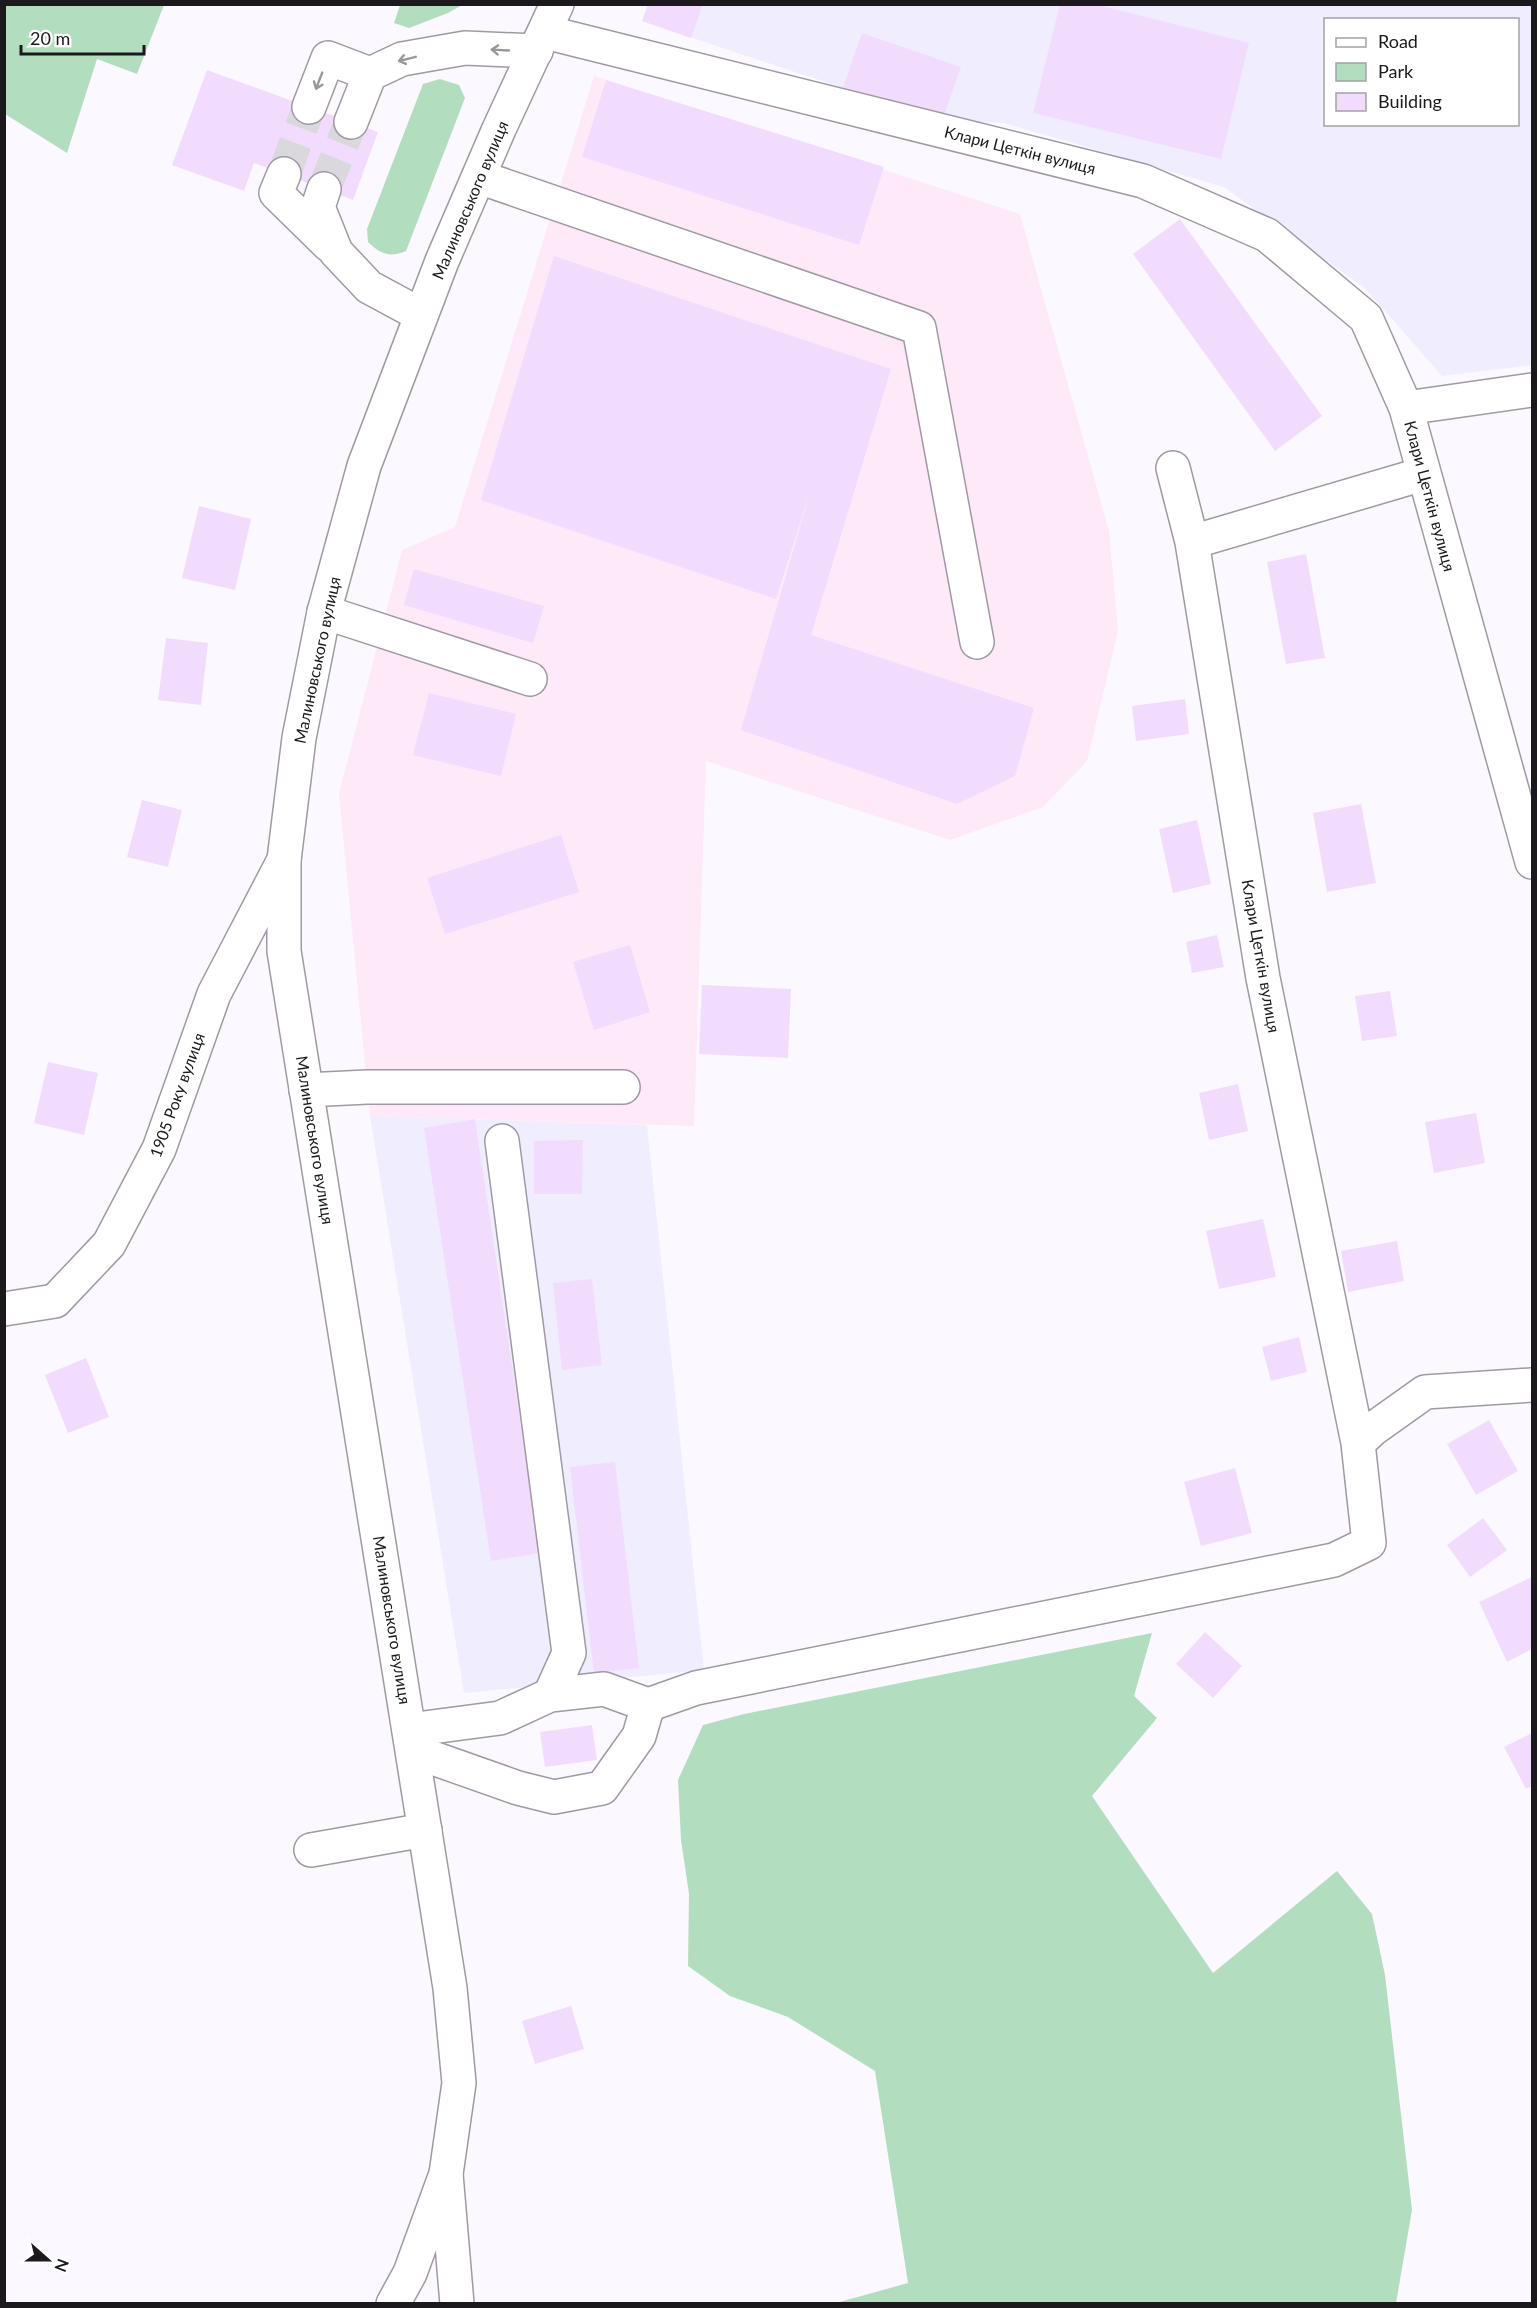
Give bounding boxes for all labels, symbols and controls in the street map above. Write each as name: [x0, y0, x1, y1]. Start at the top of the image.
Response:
scale bar: [21, 18, 144, 56]
legend: [1324, 18, 1519, 126]
text: 20 m: [30, 27, 70, 49]
text: Road: [1378, 30, 1418, 52]
one-way arrow: [491, 44, 511, 55]
one-way arrow: [398, 53, 417, 65]
text: Park: [1378, 60, 1414, 82]
one-way arrow: [313, 71, 324, 90]
text: Building: [1378, 90, 1442, 112]
street label: Малиновського вулиця: [428, 118, 512, 282]
street label: Клари Цеткін вулиця: [942, 122, 1098, 178]
street label: Клари Цеткін вулиця: [1401, 418, 1460, 573]
street label: Малиновського вулиця: [290, 575, 344, 745]
street label: Клари Цеткін вулиця: [1239, 878, 1284, 1034]
street label: 1905 Року вулиця: [145, 1030, 208, 1160]
street label: Малиновського вулиця: [293, 1054, 338, 1225]
street label: Малиновського вулиця: [370, 1534, 415, 1705]
north arrow: [18, 2230, 78, 2290]
text: N: [51, 2256, 74, 2275]

